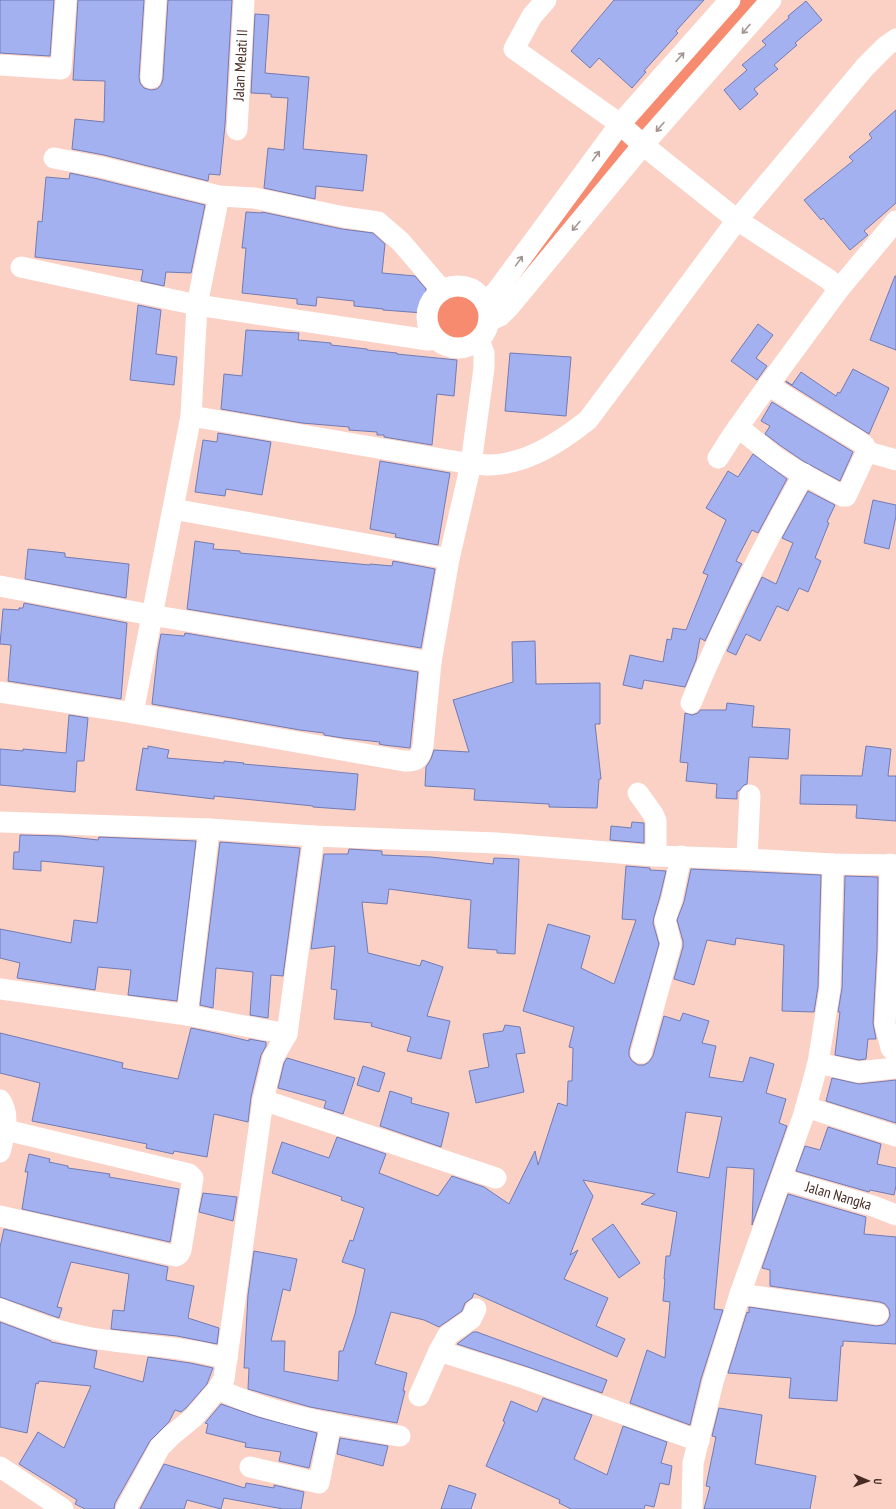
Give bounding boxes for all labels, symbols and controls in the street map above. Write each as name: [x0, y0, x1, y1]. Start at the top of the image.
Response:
one-way arrow: [741, 24, 750, 35]
street label: Jalan Melati II: [229, 29, 251, 102]
one-way arrow: [675, 52, 684, 62]
one-way arrow: [655, 122, 664, 132]
one-way arrow: [592, 151, 600, 162]
one-way arrow: [572, 221, 581, 232]
one-way arrow: [515, 256, 523, 267]
street label: Jalan Nangka: [802, 1176, 874, 1214]
north arrow: [848, 1461, 888, 1501]
text: U: [871, 1478, 885, 1485]

